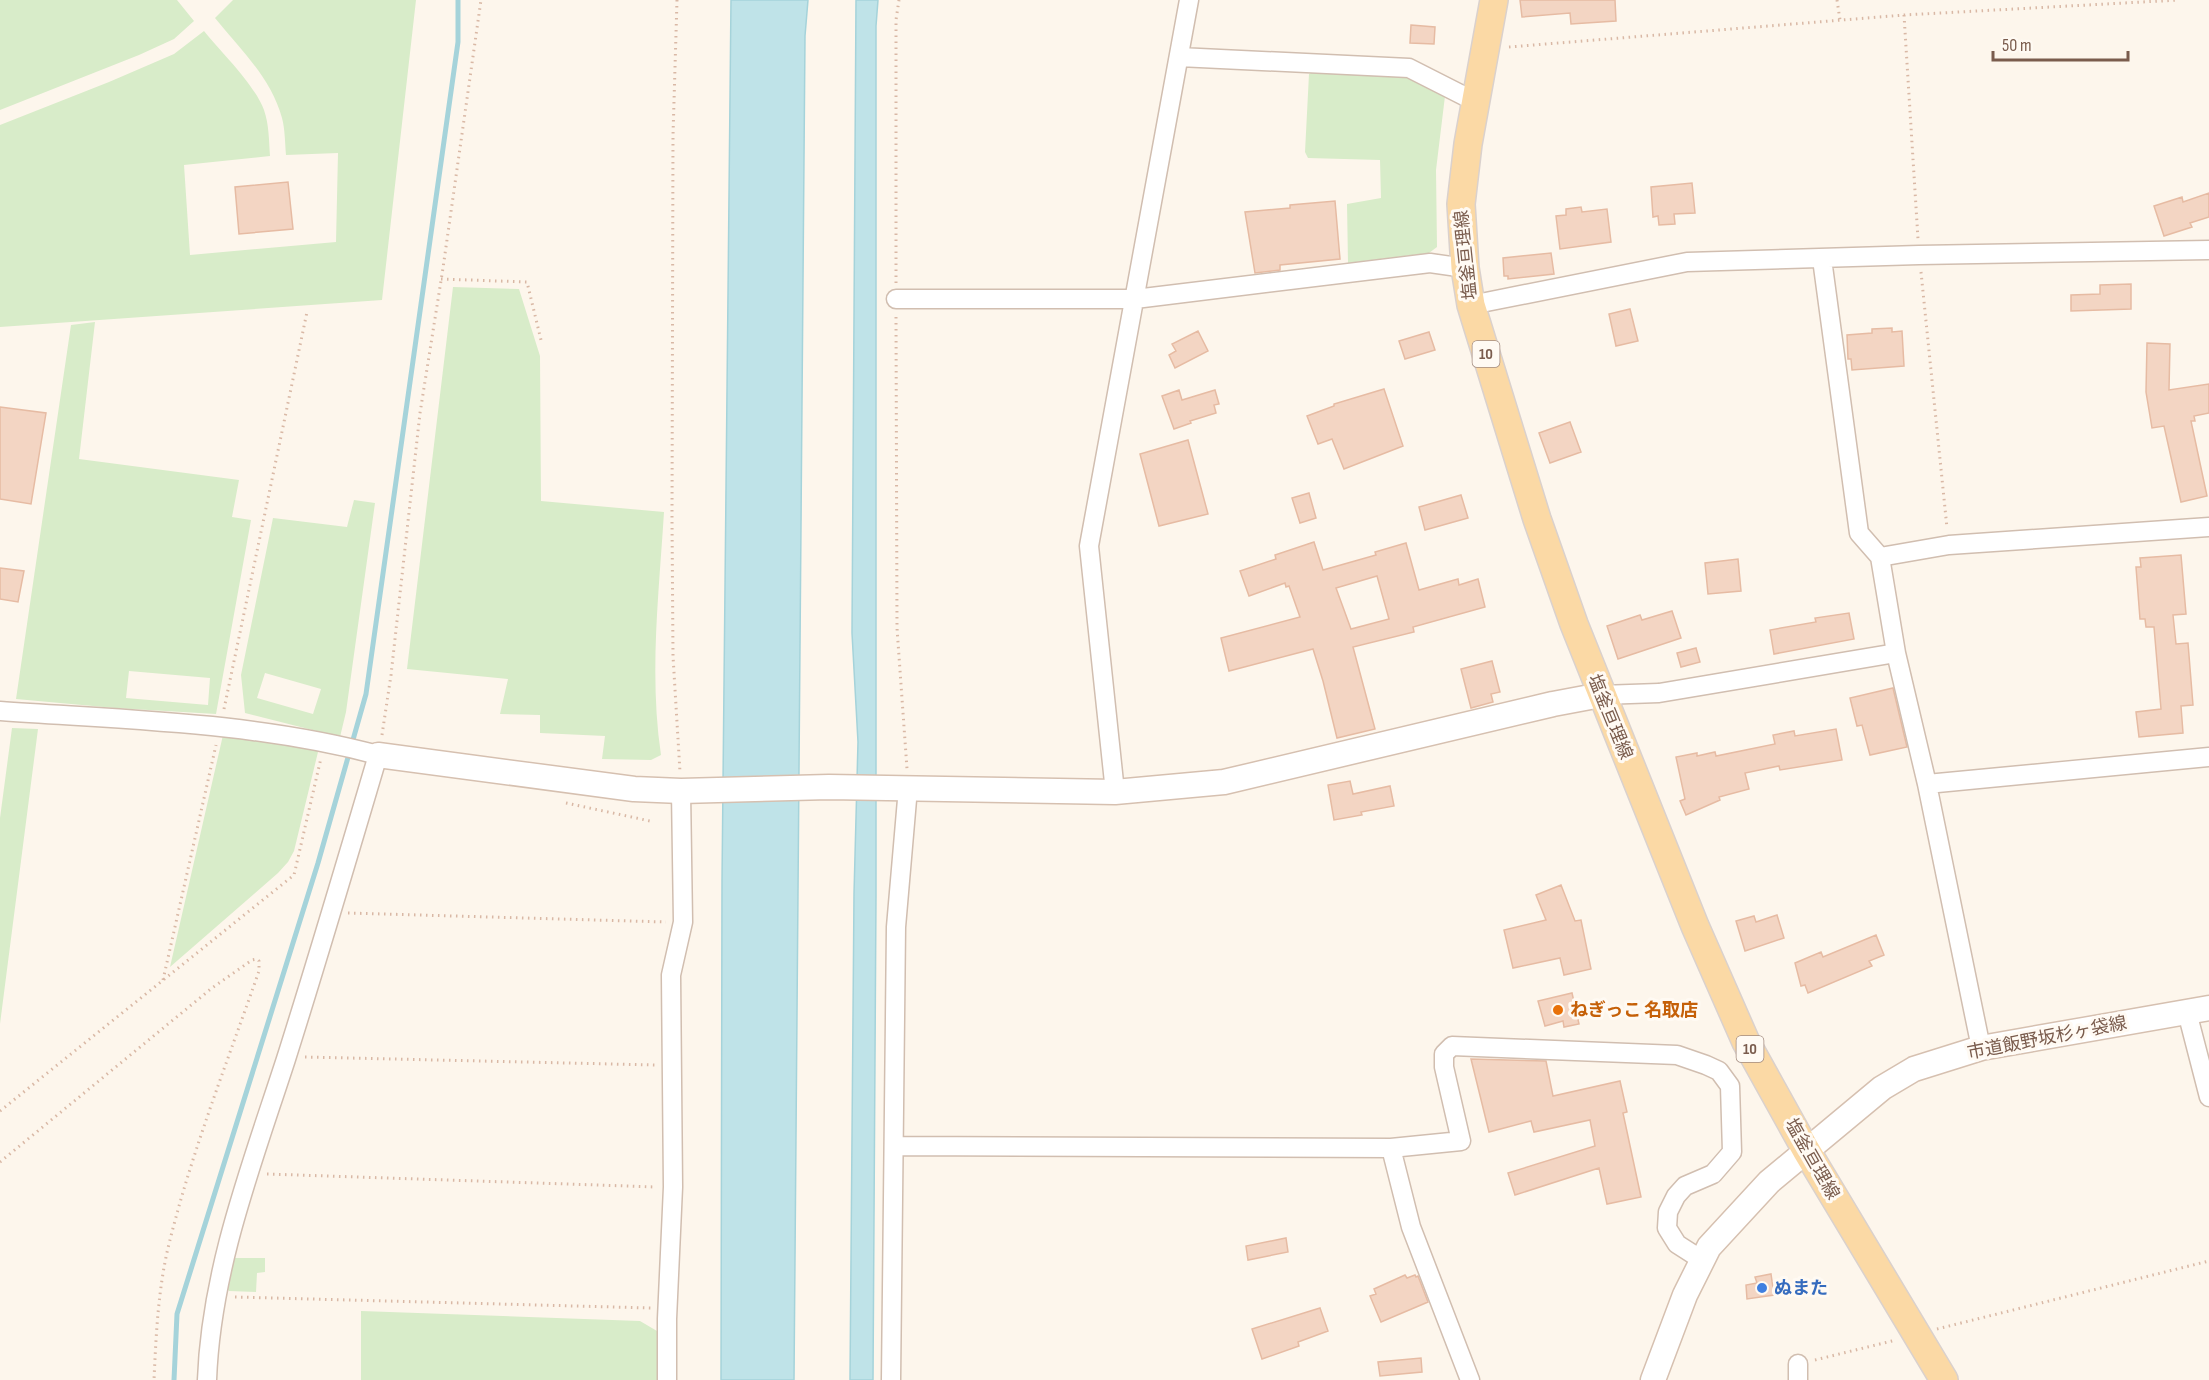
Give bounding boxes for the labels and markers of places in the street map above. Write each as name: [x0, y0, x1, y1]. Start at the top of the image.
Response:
place label: ねぎっこ 名取店: [1570, 1000, 1698, 1021]
marker: ねぎっこ 名取店: [1551, 1003, 1565, 1017]
place label: ぬまた: [1774, 1278, 1828, 1299]
marker: ぬまた: [1755, 1281, 1769, 1295]

